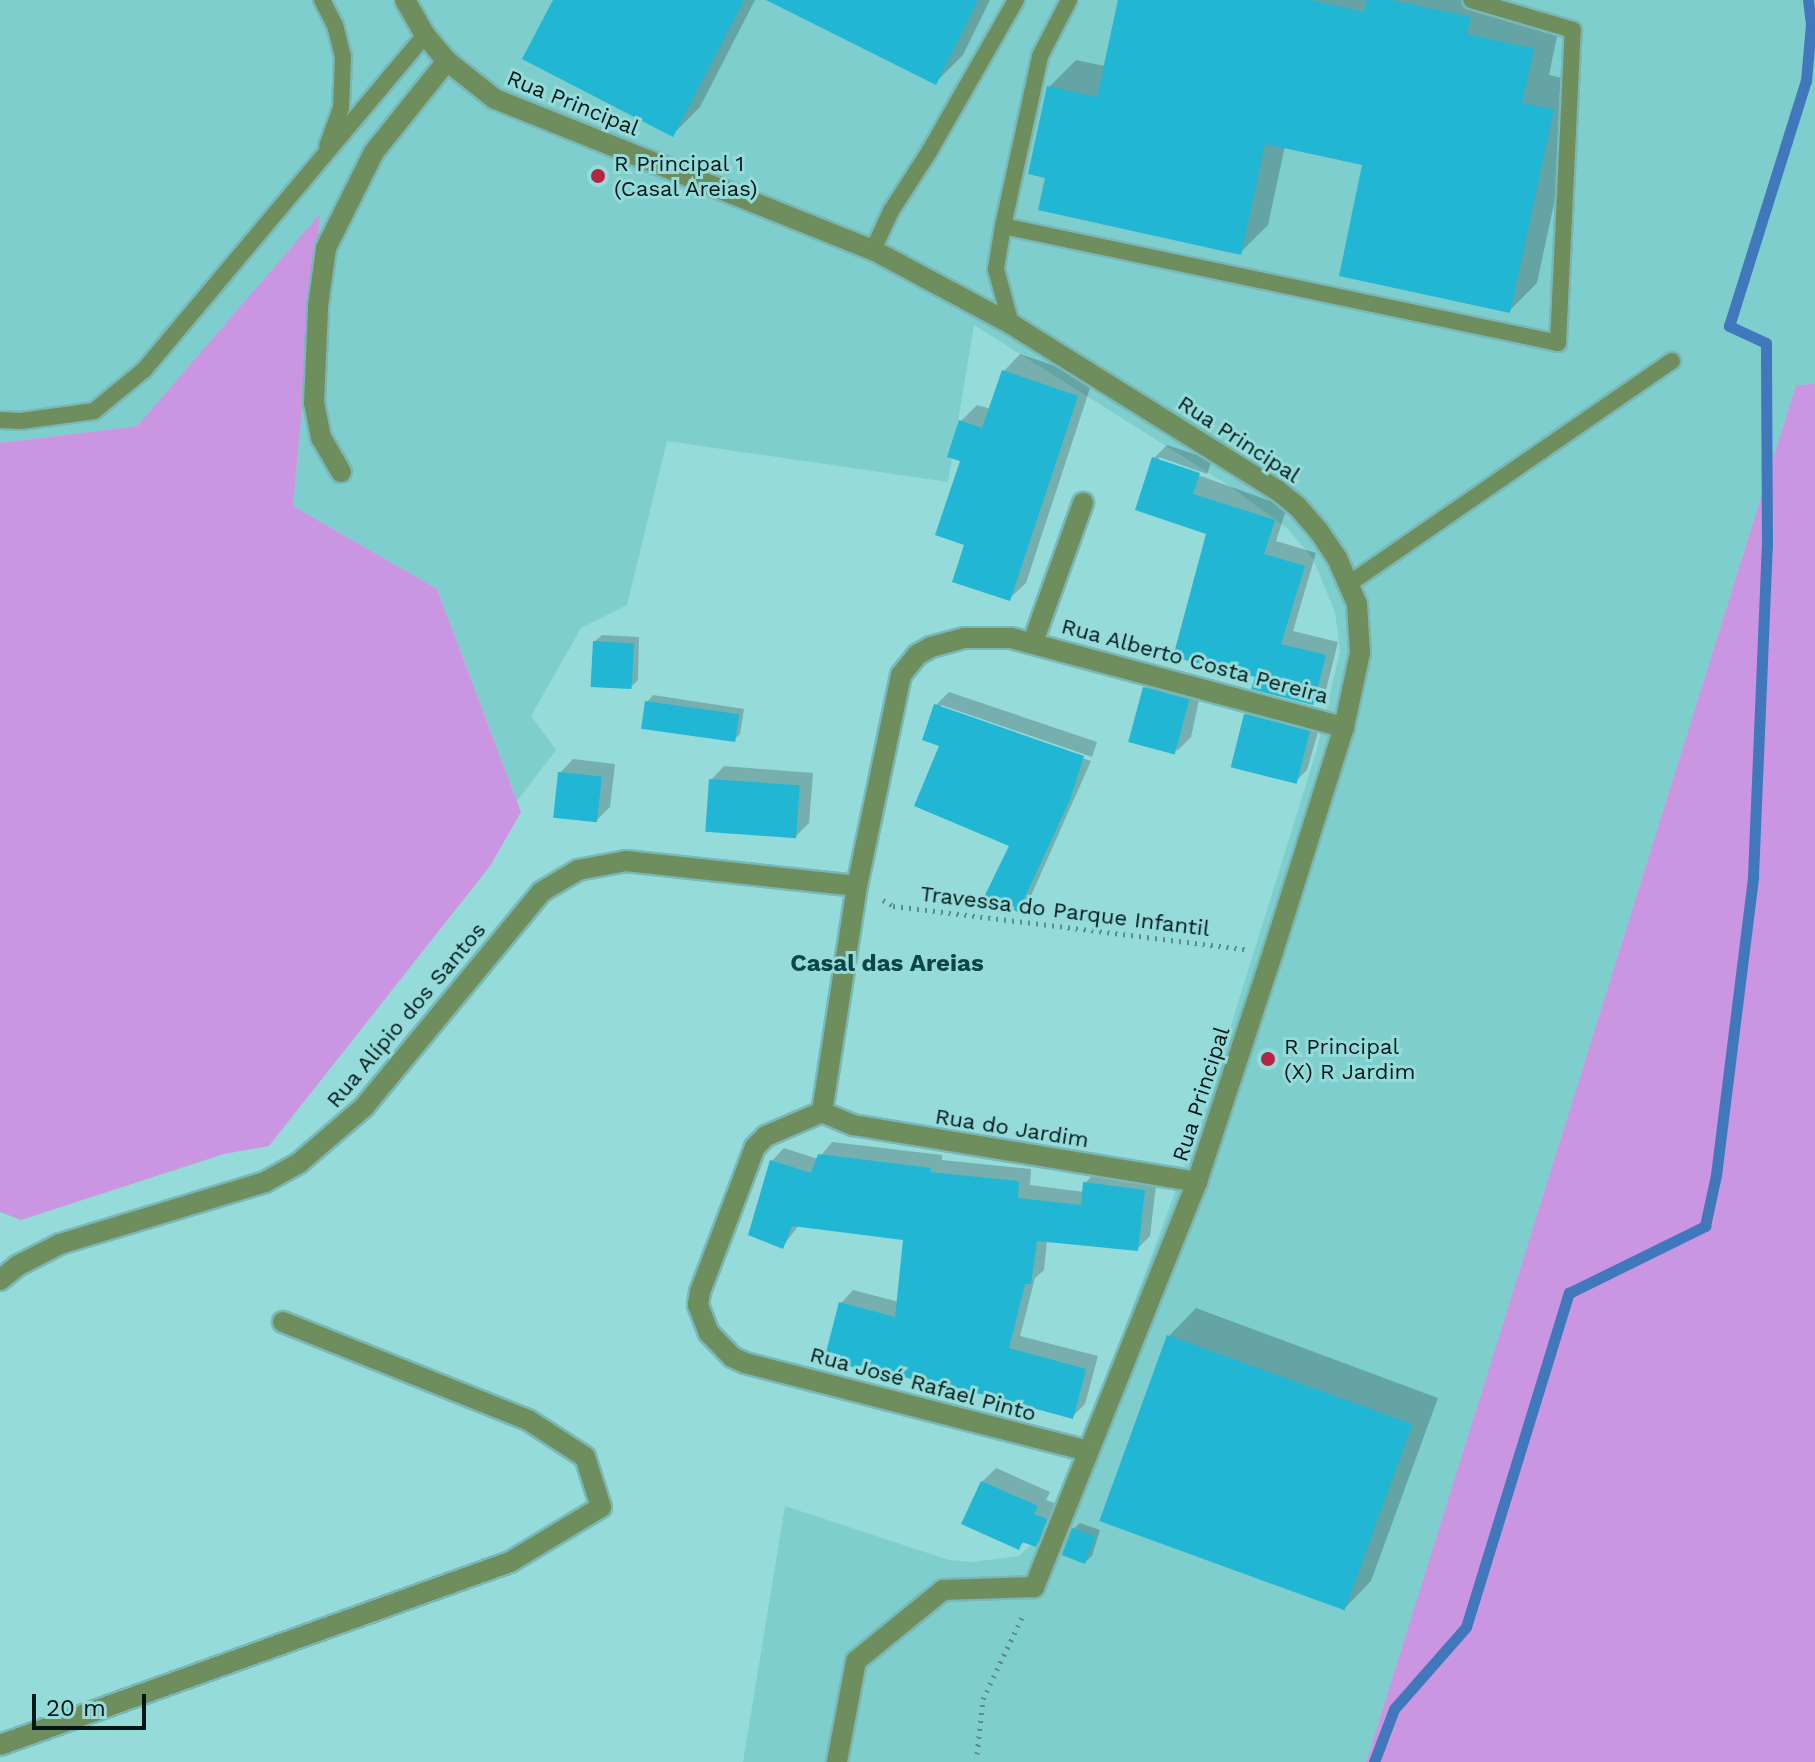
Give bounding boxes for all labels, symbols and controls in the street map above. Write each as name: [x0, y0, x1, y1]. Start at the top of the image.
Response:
street label: Rua Principal: [503, 64, 643, 142]
place label: R Principal 1 (Casal Areias): [614, 150, 759, 202]
marker: R Principal 1 (Casal Areias): [589, 167, 607, 185]
street label: Rua Principal: [1173, 390, 1305, 488]
street label: Rua Alberto Costa Pereira: [1058, 612, 1332, 710]
street label: Travessa do Parque Infantil: [919, 880, 1211, 942]
street label: Rua Alípio dos Santos: [320, 916, 492, 1114]
district label: Casal das Areias: [790, 950, 984, 978]
street label: Rua Principal: [1167, 1023, 1235, 1165]
place label: R Principal (X) R Jardim: [1284, 1033, 1416, 1084]
marker: R Principal (X) R Jardim: [1259, 1050, 1277, 1068]
street label: Rua do Jardim: [933, 1103, 1091, 1153]
street label: Rua José Rafael Pinto: [806, 1341, 1040, 1427]
scale bar: [36, 1678, 150, 1728]
text: 20 m: [46, 1694, 106, 1722]

